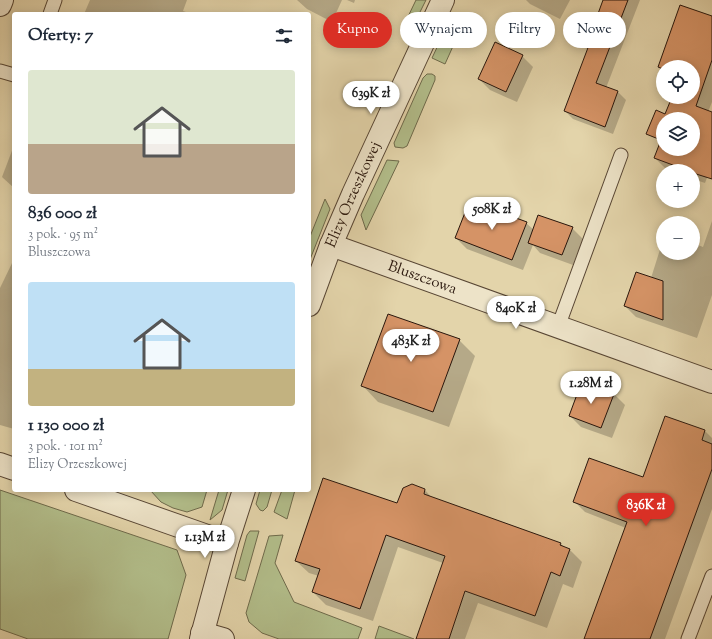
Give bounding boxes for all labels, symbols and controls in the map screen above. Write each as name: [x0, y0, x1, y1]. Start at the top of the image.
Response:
chip: Kupno: [323, 12, 392, 48]
chip: Wynajem: [400, 12, 487, 48]
chip: Filtry: [495, 12, 555, 48]
chip: Nowe: [563, 12, 626, 48]
text: Oferty: 7: [28, 24, 93, 48]
icon: filters: [273, 25, 295, 47]
map controls: [656, 60, 700, 260]
button: locate: [656, 60, 700, 104]
pin: 639K zł: [334, 81, 408, 115]
text: 639K zł: [352, 85, 390, 103]
icon: home: [126, 96, 198, 168]
button: layers: [656, 112, 700, 156]
street label: Elizy Orzeszkowej: [321, 138, 386, 251]
button: +: [656, 164, 700, 208]
pin: 508K zł: [455, 197, 529, 231]
text: 508K zł: [473, 201, 511, 219]
text: 836 000 zł: [28, 202, 97, 226]
button: −: [656, 216, 700, 260]
text: 3 pok. · 95 m²: [28, 226, 98, 244]
text: Bluszczowa: [28, 244, 90, 262]
street label: Bluszczowa: [385, 256, 460, 300]
pin: 840K zł: [479, 296, 553, 330]
text: 840K zł: [496, 300, 536, 318]
icon: home: [126, 308, 198, 380]
pin: 483K zł: [374, 329, 448, 363]
text: 483K zł: [391, 333, 431, 351]
pin: 1.28M zł: [550, 371, 632, 405]
text: 1.28M zł: [569, 375, 613, 393]
text: 1 130 000 zł: [28, 414, 104, 438]
text: 3 pok. · 101 m²: [28, 438, 103, 456]
text: Elizy Orzeszkowej: [28, 456, 127, 474]
pin: 836K zł: [609, 493, 683, 527]
text: 836K zł: [627, 497, 665, 515]
pin: 1.13M zł: [164, 525, 246, 559]
text: 1.13M zł: [185, 529, 225, 547]

